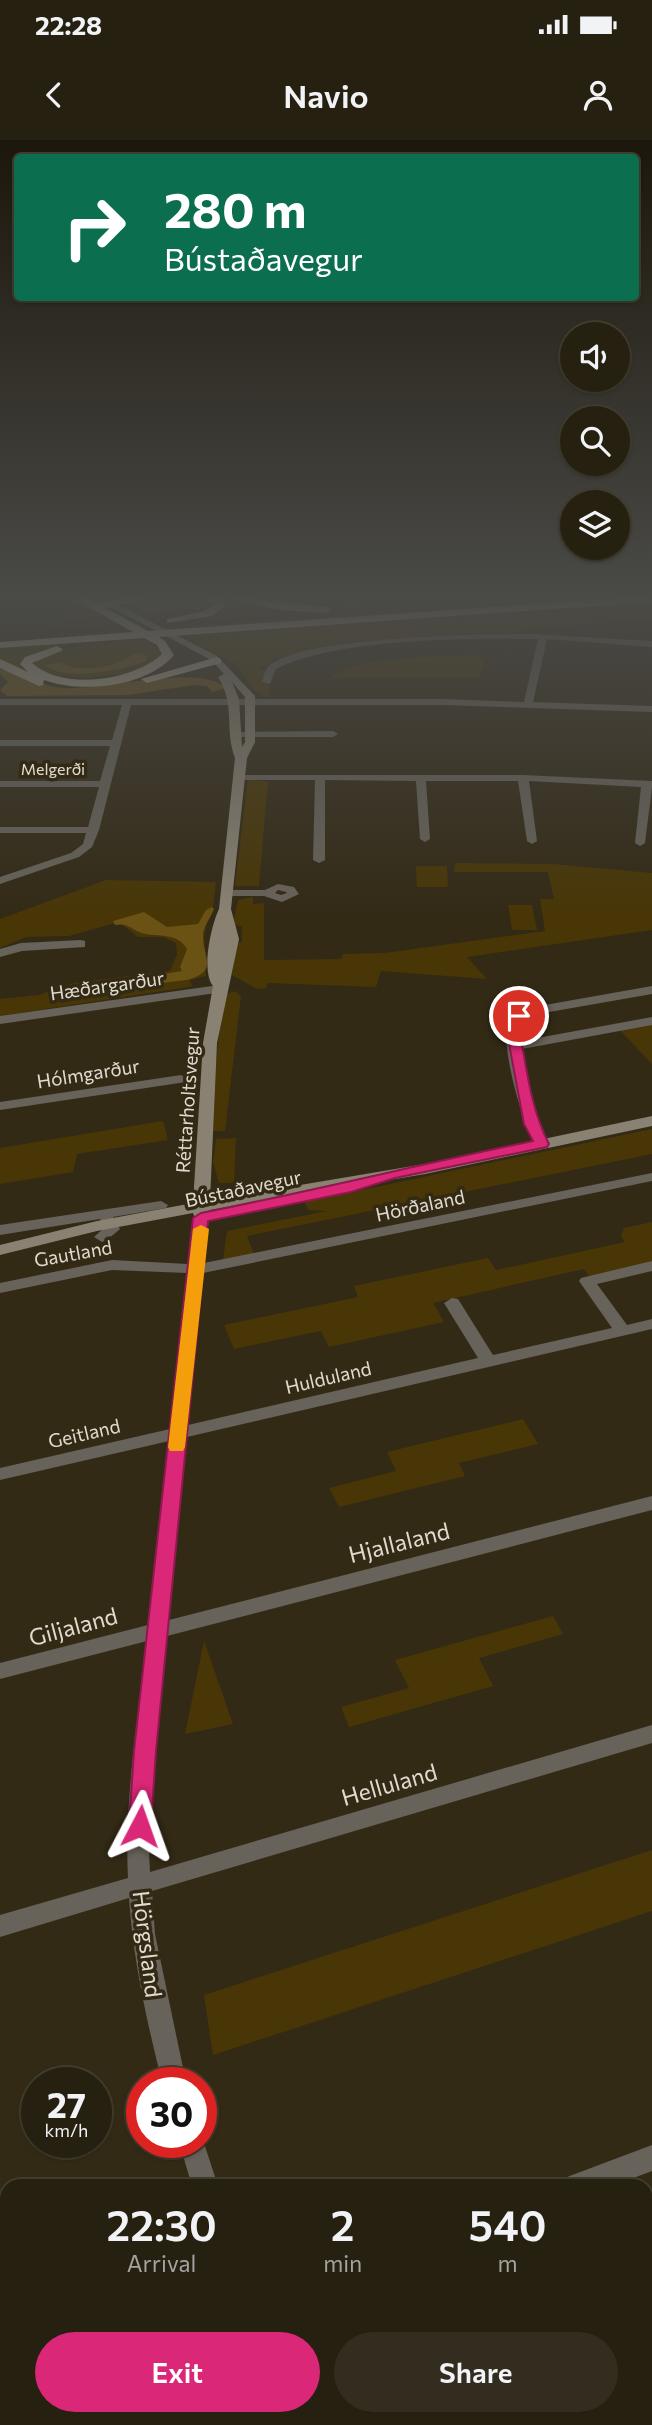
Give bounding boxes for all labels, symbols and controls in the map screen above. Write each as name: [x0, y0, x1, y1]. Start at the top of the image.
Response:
text: 22:28: [35, 9, 102, 40]
text: Navio: [283, 75, 369, 115]
icon: back: [35, 76, 73, 114]
icon: person: [579, 76, 617, 114]
text: 280 m: [164, 178, 307, 238]
icon: right: [49, 182, 140, 273]
text: Bústaðavegur: [164, 238, 363, 278]
map controls: [560, 322, 630, 560]
button: sound: [560, 322, 630, 392]
button: search: [560, 406, 630, 476]
button: layers: [560, 490, 630, 560]
street label: Melgerði: [21, 759, 85, 778]
street label: Hæðargarður: [48, 966, 166, 1004]
pin: [489, 986, 549, 1046]
icon: arrive: [500, 997, 538, 1035]
street label: Réttarholtsvegur: [170, 1026, 204, 1174]
street label: Hólmgarður: [35, 1053, 141, 1092]
street label: Bústaðavegur: [183, 1164, 304, 1212]
street label: Hörðaland: [373, 1184, 467, 1226]
street label: Gautland: [32, 1235, 114, 1271]
street label: Hulduland: [283, 1356, 373, 1398]
street label: Geitland: [46, 1414, 122, 1452]
street label: Hjallaland: [346, 1516, 452, 1568]
street label: Giljaland: [26, 1601, 120, 1651]
street label: Helluland: [338, 1757, 440, 1811]
position arrow: [103, 1789, 177, 1863]
street label: Hörgsland: [128, 1889, 168, 1999]
speed limit sign: 30: [126, 2067, 217, 2158]
text: 27: [47, 2082, 86, 2125]
text: km/h: [45, 2119, 88, 2141]
text: 22:30: [107, 2198, 217, 2250]
text: 2: [331, 2198, 355, 2250]
text: 540: [469, 2198, 546, 2250]
text: Arrival: [127, 2249, 196, 2277]
text: min: [323, 2249, 362, 2277]
text: m: [498, 2249, 518, 2277]
button: Exit: [35, 2332, 320, 2412]
button: Share: [334, 2332, 618, 2412]

